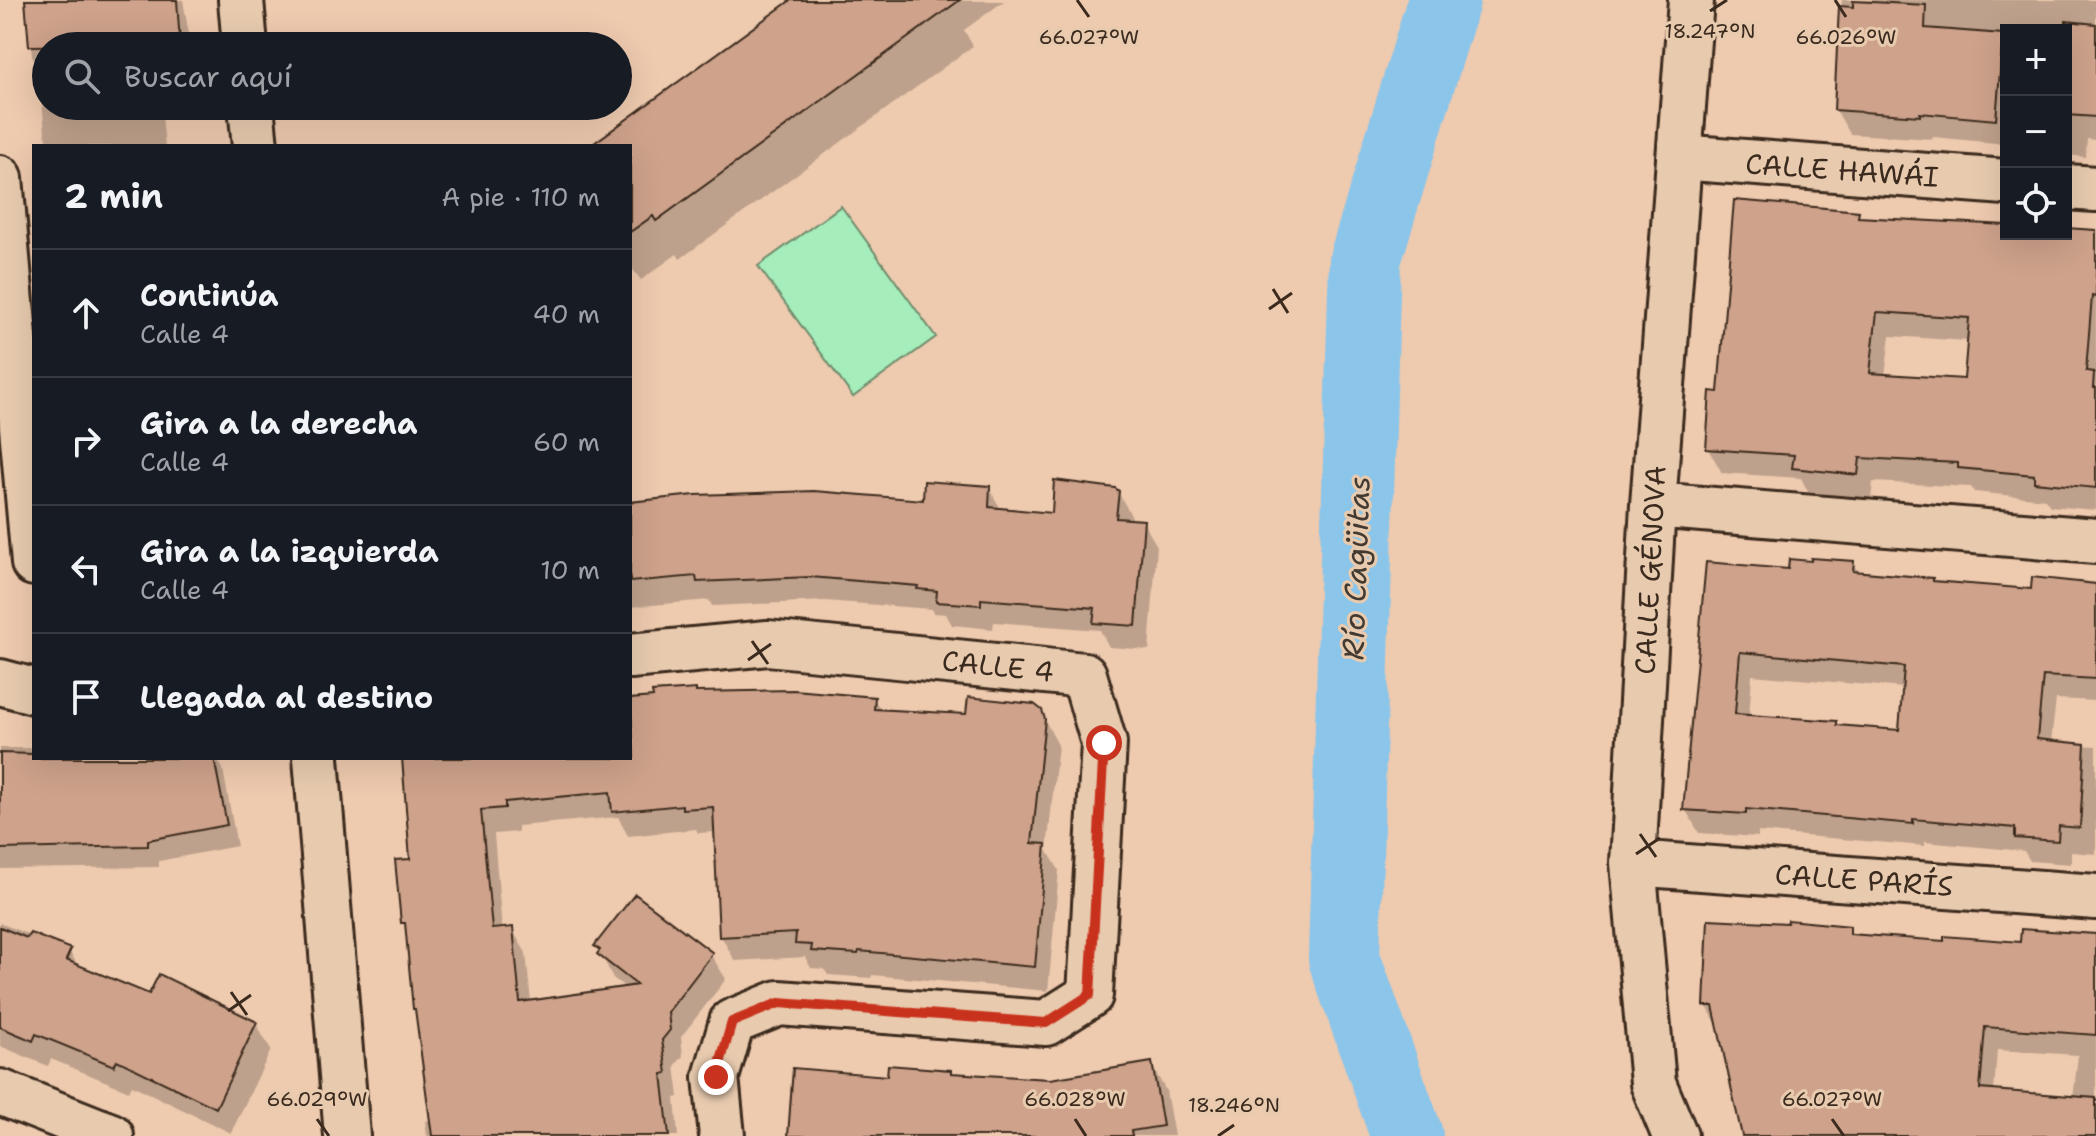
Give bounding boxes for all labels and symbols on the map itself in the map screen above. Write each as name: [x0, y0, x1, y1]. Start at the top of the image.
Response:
text: 18.247°N: [1664, 18, 1756, 44]
text: 66.027°W: [1039, 24, 1139, 50]
text: 66.026°W: [1795, 24, 1897, 50]
street label: CALLE HAWÁI: [1744, 144, 1940, 196]
street label: CALLE GÉNOVA: [1626, 464, 1674, 676]
water label: Río Cagüitas: [1332, 475, 1380, 661]
street label: CALLE 4: [940, 641, 1056, 691]
route start: [1086, 725, 1122, 761]
street label: CALLE PARÍS: [1774, 855, 1954, 905]
route end: [698, 1059, 734, 1095]
text: 66.029°W: [267, 1086, 367, 1112]
text: 66.028°W: [1024, 1086, 1126, 1112]
text: 66.027°W: [1782, 1086, 1882, 1112]
text: 18.246°N: [1188, 1092, 1280, 1118]

